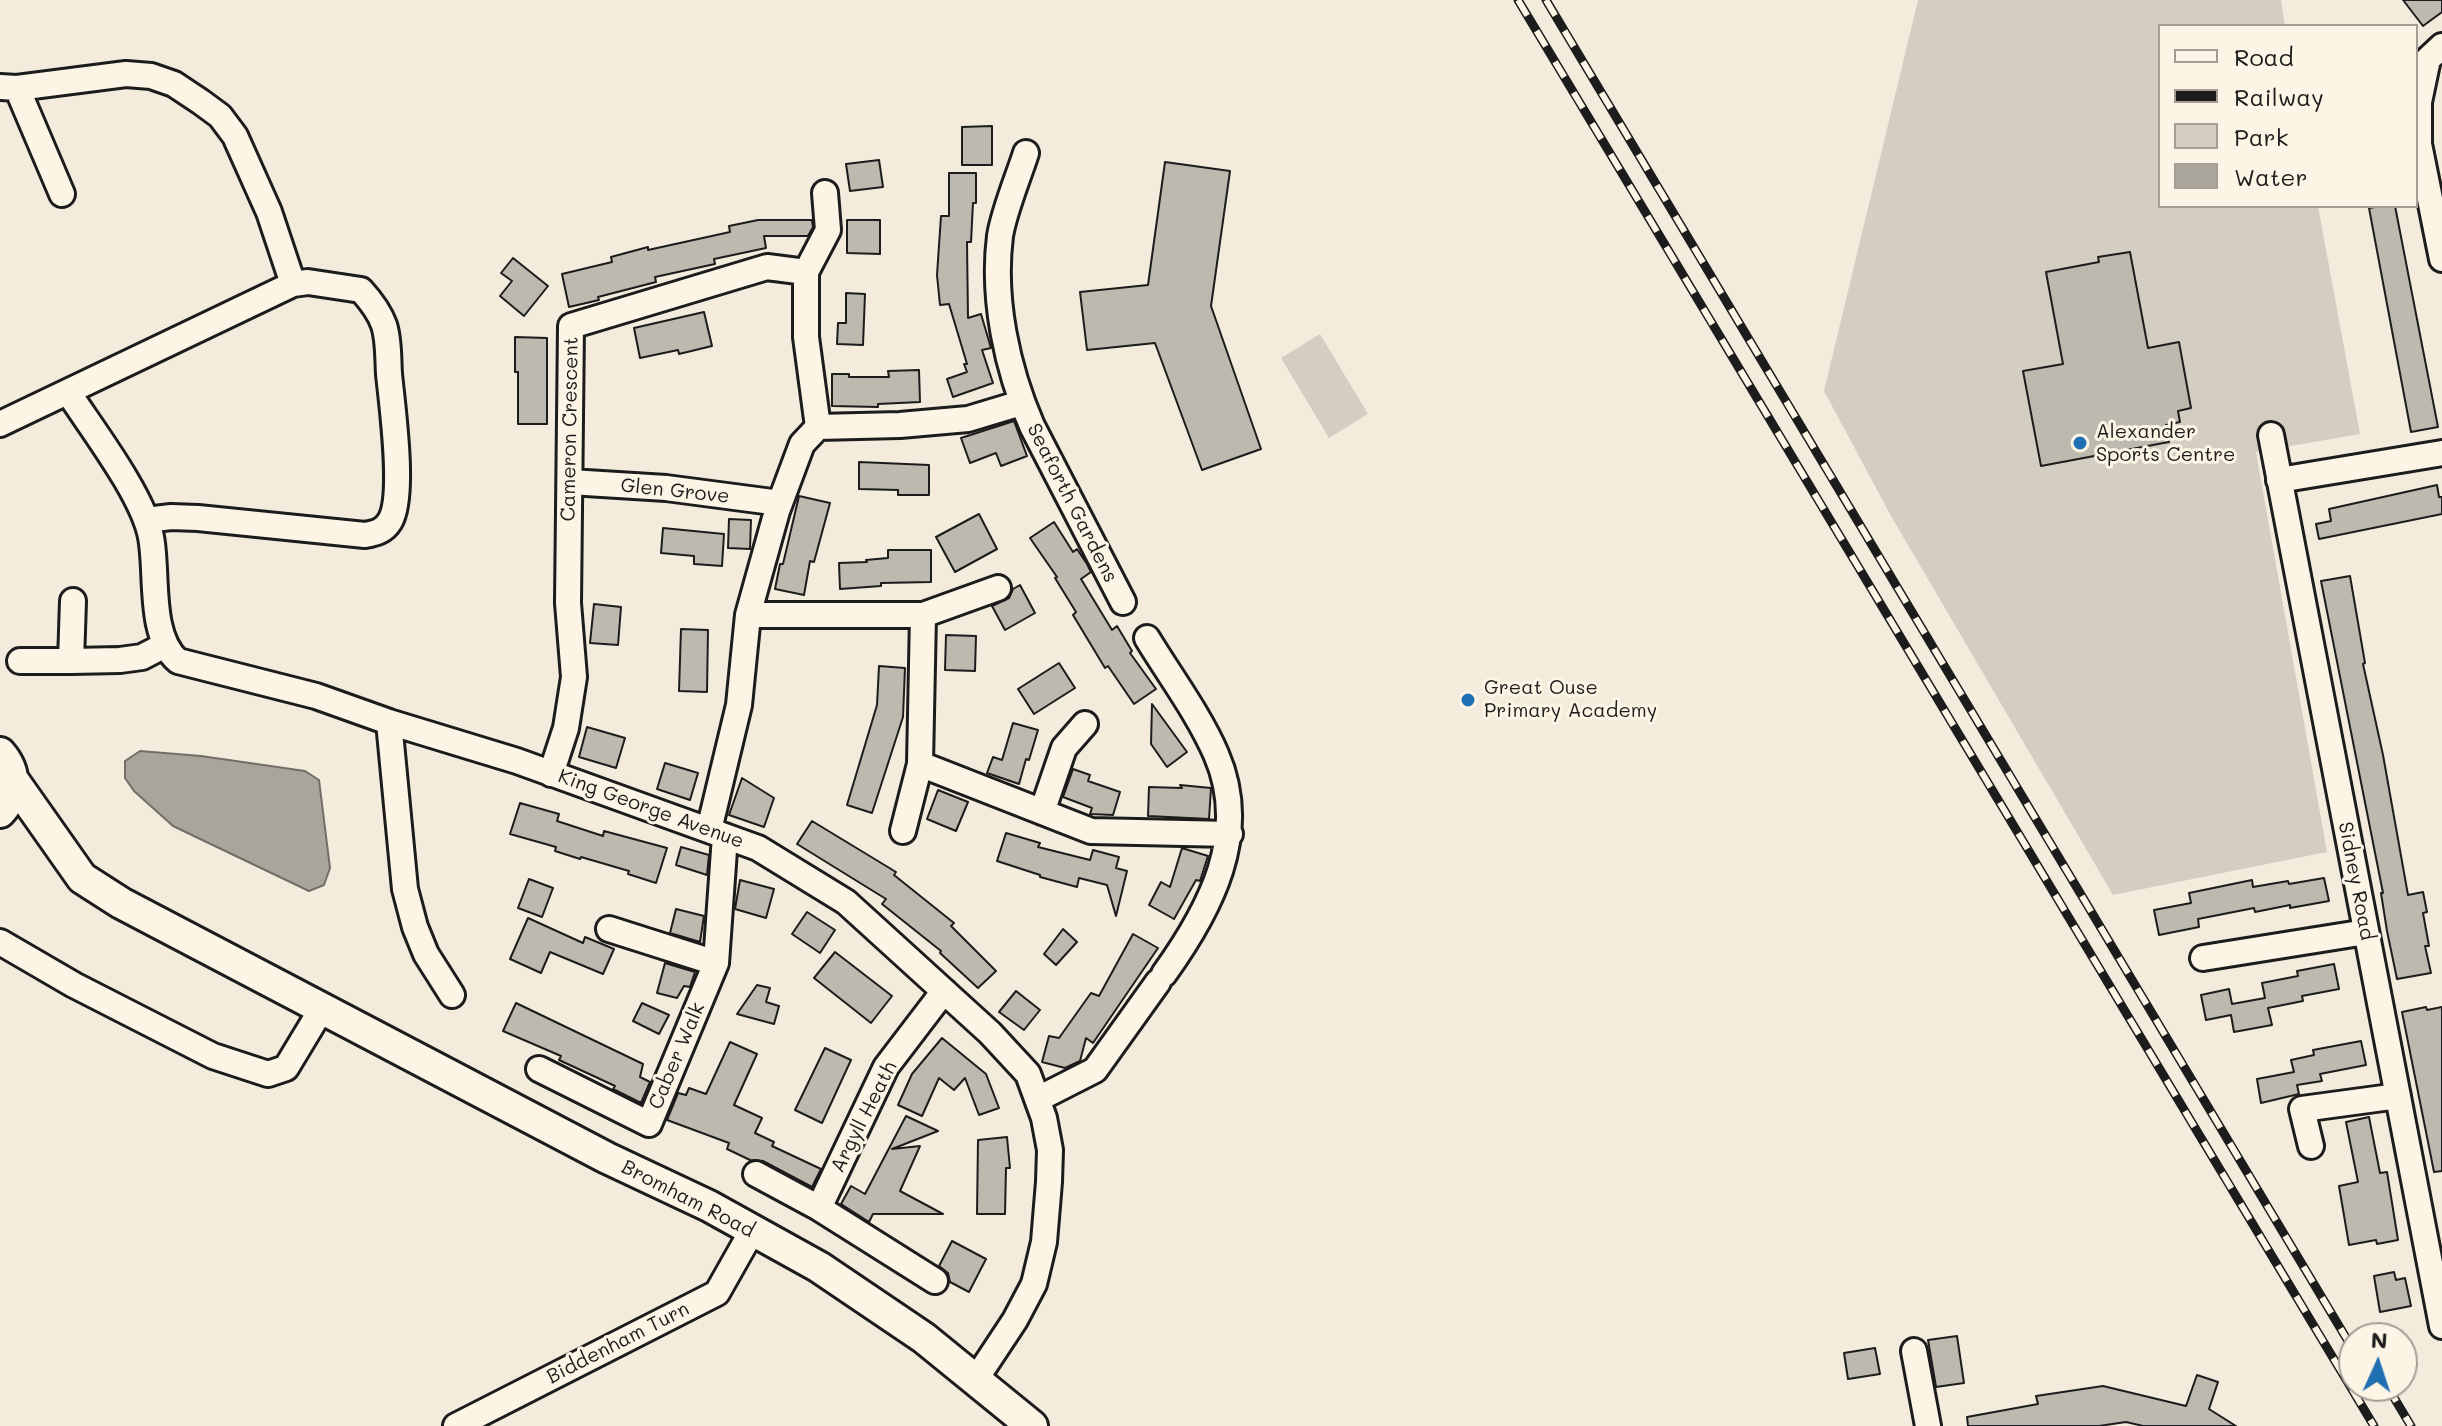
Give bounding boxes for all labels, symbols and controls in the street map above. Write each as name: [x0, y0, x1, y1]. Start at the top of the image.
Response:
legend: [2158, 24, 2418, 208]
text: Road: [2234, 41, 2294, 72]
text: Railway: [2234, 81, 2324, 112]
text: Park: [2234, 121, 2288, 152]
text: Water: [2234, 161, 2308, 192]
street label: Cameron Crescent: [556, 336, 584, 522]
street label: Seaforth Gardens: [1021, 419, 1123, 587]
place label: Alexander Sports Centre: [2096, 420, 2235, 467]
marker: Alexander Sports Centre: [2071, 434, 2089, 452]
street label: Glen Grove: [619, 473, 731, 509]
place label: Great Ouse Primary Academy: [1484, 676, 1657, 723]
marker: Great Ouse Primary Academy: [1459, 691, 1477, 709]
street label: King George Avenue: [555, 764, 747, 854]
street label: Sidney Road: [2333, 820, 2379, 942]
street label: Caber Walk: [644, 999, 710, 1113]
street label: Argyll Heath: [826, 1057, 902, 1177]
street label: Bromham Road: [617, 1155, 759, 1243]
street label: Biddenham Turn: [543, 1297, 693, 1389]
north arrow: [2338, 1322, 2418, 1402]
text: N: [2370, 1325, 2388, 1354]

